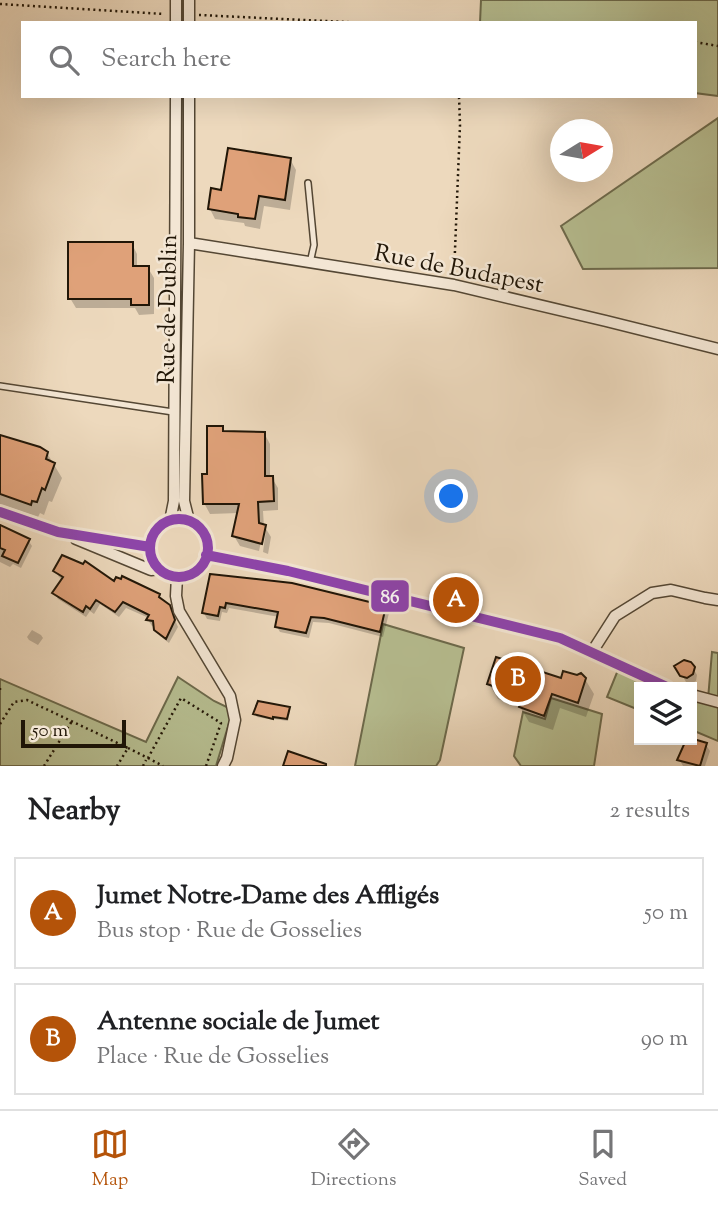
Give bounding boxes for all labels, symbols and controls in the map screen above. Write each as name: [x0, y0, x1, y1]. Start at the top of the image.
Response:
search box: [21, 21, 697, 98]
icon: search: [45, 41, 83, 79]
text: Search here: [101, 41, 231, 78]
north arrow: [550, 119, 613, 182]
street label: Rue de Dublin: [151, 234, 187, 384]
street label: Rue de Budapest: [371, 237, 546, 303]
your location: [434, 479, 468, 513]
pin: A: [433, 574, 479, 626]
line badge: 86: [370, 579, 410, 613]
text: 86: [381, 585, 399, 612]
pin: B: [495, 653, 541, 705]
map controls: [634, 682, 697, 745]
button: layers: [634, 682, 697, 745]
scale bar: [21, 717, 126, 749]
text: 50 m: [32, 718, 68, 745]
text: Nearby: [28, 790, 120, 833]
text: 2 results: [610, 795, 690, 828]
text: Jumet Notre-Dame des Affligés: [97, 878, 439, 915]
text: A: [44, 897, 62, 930]
text: 50 m: [644, 897, 688, 930]
text: Bus stop · Rue de Gosselies: [97, 915, 362, 948]
text: Antenne sociale de Jumet: [97, 1004, 379, 1041]
text: B: [46, 1023, 60, 1056]
text: 90 m: [641, 1023, 688, 1056]
text: Place · Rue de Gosselies: [97, 1041, 329, 1074]
tab: Map: [91, 1125, 129, 1194]
tab: Directions: [311, 1125, 396, 1194]
tab: Saved: [578, 1125, 627, 1194]

